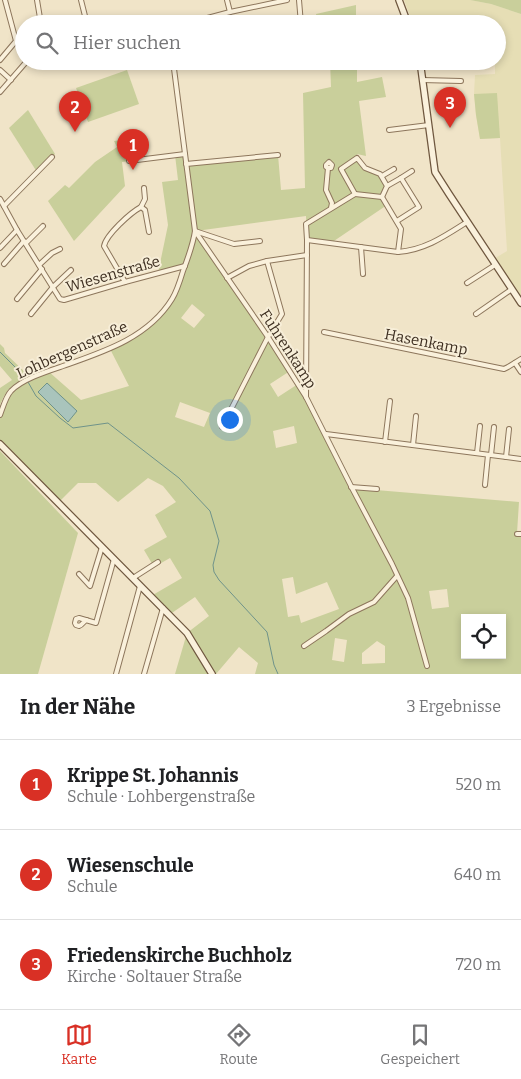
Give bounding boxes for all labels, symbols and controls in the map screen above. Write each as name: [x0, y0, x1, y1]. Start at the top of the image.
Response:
search box: [15, 15, 506, 70]
icon: search: [33, 29, 61, 57]
text: Hier suchen: [73, 31, 181, 54]
pin: 3: [434, 87, 466, 128]
pin: 2: [59, 91, 91, 132]
pin: 1: [117, 129, 149, 170]
street label: Wiesenstraße: [64, 252, 162, 296]
street label: Fuhrenkamp: [256, 306, 320, 392]
street label: Lohbergenstraße: [14, 317, 130, 383]
street label: Hasenkamp: [383, 325, 469, 359]
your location: [217, 407, 243, 433]
map controls: [461, 614, 506, 659]
button: locate: [461, 614, 506, 659]
text: In der Nähe: [20, 694, 135, 720]
text: 3 Ergebnisse: [406, 697, 501, 716]
text: Krippe St. Johannis: [67, 764, 239, 787]
text: 1: [33, 775, 39, 794]
text: 520 m: [455, 775, 501, 794]
text: Schule · Lohbergenstraße: [67, 787, 255, 806]
text: Wiesenschule: [67, 854, 194, 877]
text: 2: [31, 865, 41, 884]
text: 640 m: [453, 865, 501, 884]
text: Schule: [67, 877, 118, 896]
text: Friedenskirche Buchholz: [67, 944, 292, 967]
text: 3: [31, 955, 41, 974]
text: 720 m: [456, 955, 501, 974]
text: Kirche · Soltauer Straße: [67, 967, 242, 986]
tab: Karte: [61, 1021, 97, 1068]
tab: Route: [220, 1021, 258, 1068]
tab: Gespeichert: [380, 1021, 460, 1068]

